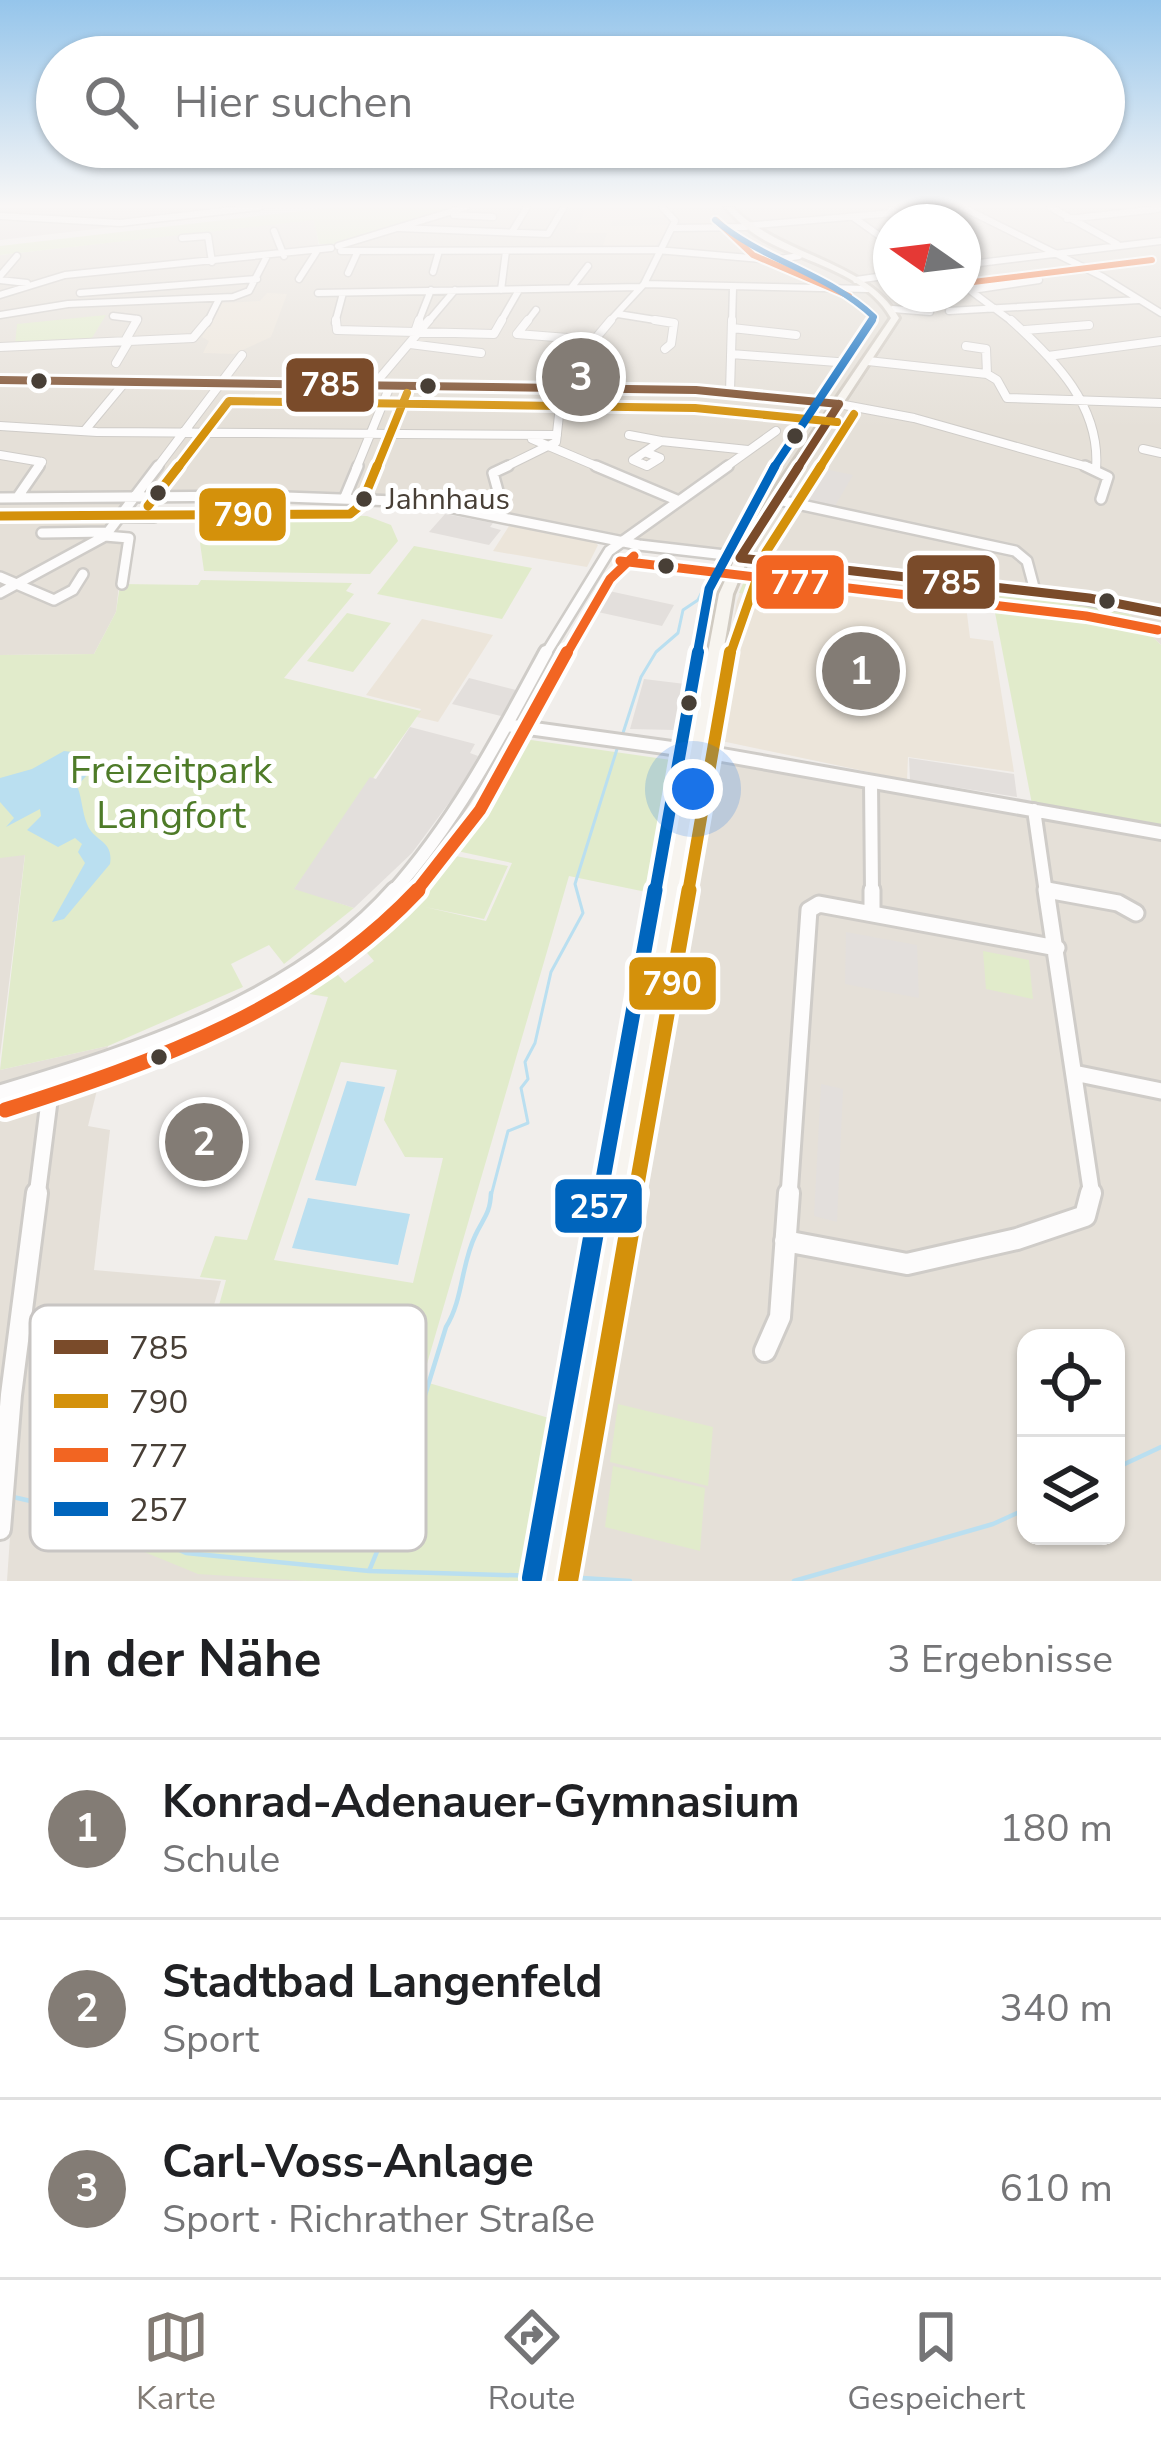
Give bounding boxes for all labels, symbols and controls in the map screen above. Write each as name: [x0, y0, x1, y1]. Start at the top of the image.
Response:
search box: [36, 36, 1125, 168]
icon: search: [78, 69, 144, 135]
text: Hier suchen: [174, 72, 413, 133]
north arrow: [873, 204, 981, 312]
pin: 3: [542, 332, 620, 422]
line badge: 785: [284, 356, 376, 414]
text: 785: [300, 363, 360, 408]
unlabelled marker: [28, 370, 50, 392]
unlabelled marker: [417, 375, 439, 397]
unlabelled marker: [784, 425, 806, 447]
place label: Jahnhaus: [385, 479, 510, 520]
unlabelled marker: [147, 482, 169, 504]
line badge: 790: [197, 486, 288, 543]
marker: Jahnhaus: [353, 488, 375, 510]
text: 790: [213, 493, 273, 538]
line badge: 777: [754, 553, 846, 611]
line badge: 785: [905, 553, 997, 611]
unlabelled marker: [655, 555, 677, 577]
text: 777: [770, 561, 830, 606]
text: 785: [921, 561, 981, 606]
unlabelled marker: [1096, 590, 1118, 612]
pin: 1: [822, 626, 900, 716]
unlabelled marker: [678, 692, 700, 714]
park label: Freizeitpark Langfort: [70, 744, 273, 842]
your location: [663, 759, 723, 819]
line badge: 790: [627, 955, 718, 1012]
text: 790: [642, 962, 702, 1007]
unlabelled marker: [148, 1046, 170, 1068]
pin: 2: [165, 1097, 243, 1187]
line badge: 257: [553, 1177, 644, 1235]
text: 257: [569, 1185, 629, 1230]
legend: [30, 1305, 426, 1551]
text: 785: [129, 1326, 188, 1371]
map controls: [1017, 1329, 1125, 1545]
button: locate: [1017, 1329, 1125, 1437]
text: 790: [129, 1380, 188, 1425]
text: 777: [129, 1434, 188, 1479]
button: layers: [1017, 1437, 1125, 1545]
text: 257: [129, 1488, 188, 1533]
text: In der Nähe: [48, 1624, 321, 1694]
text: 3 Ergebnisse: [887, 1633, 1113, 1686]
text: Konrad-Adenauer-Gymnasium: [162, 1772, 800, 1833]
text: 1: [75, 1802, 99, 1855]
text: 180 m: [999, 1802, 1113, 1855]
text: Schule: [162, 1833, 280, 1886]
text: Stadtbad Langenfeld: [162, 1952, 603, 2013]
text: 2: [75, 1982, 99, 2035]
text: 340 m: [999, 1982, 1113, 2035]
text: Sport: [162, 2013, 259, 2066]
text: Carl-Voss-Anlage: [162, 2132, 534, 2193]
text: 3: [75, 2162, 99, 2215]
text: 610 m: [999, 2162, 1113, 2215]
text: Sport · Richrather Straße: [162, 2193, 595, 2246]
tab: Karte: [136, 2304, 216, 2421]
tab: Route: [488, 2304, 575, 2421]
tab: Gespeichert: [847, 2304, 1025, 2421]

